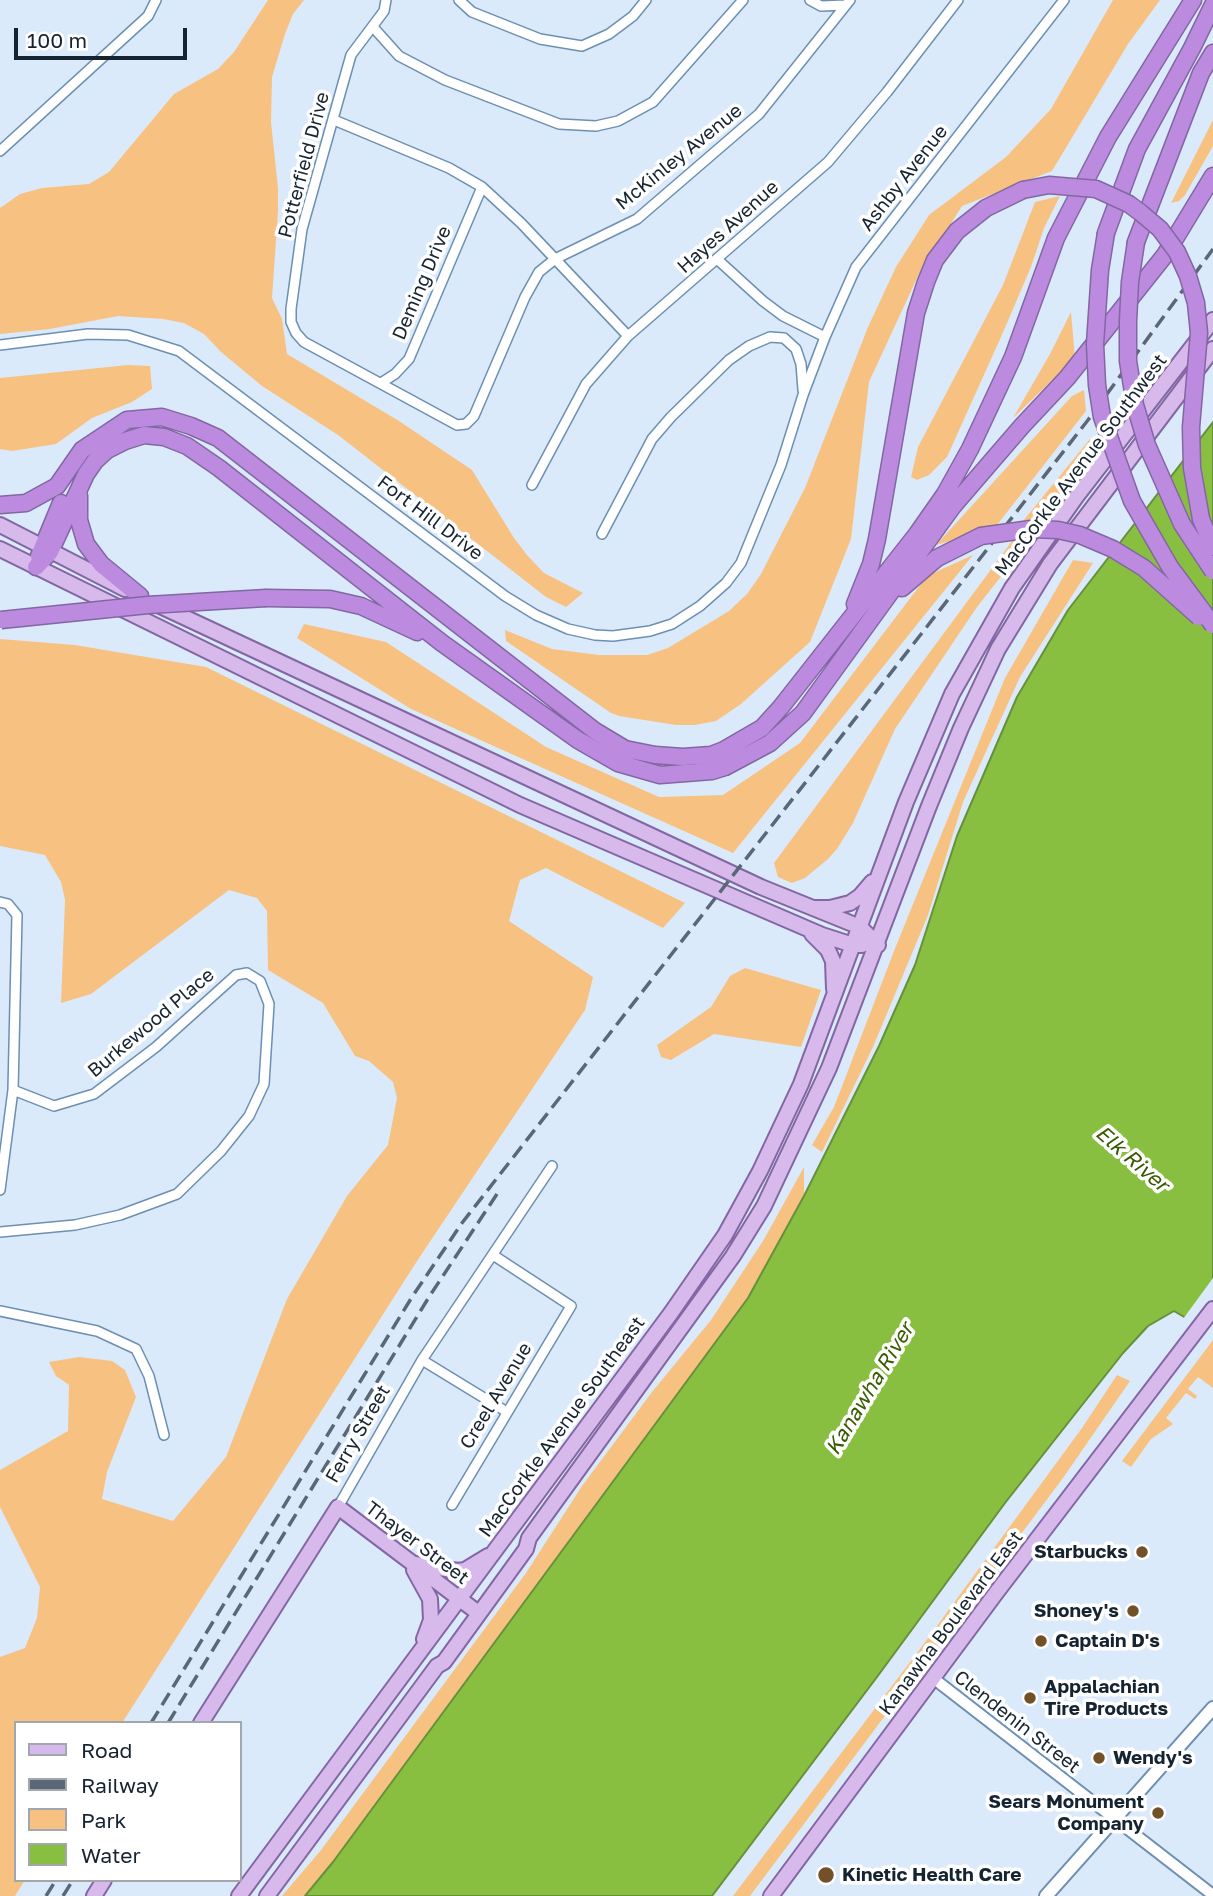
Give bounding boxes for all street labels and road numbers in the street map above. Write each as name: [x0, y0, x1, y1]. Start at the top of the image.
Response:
street label: Potterfield Drive: [274, 90, 334, 240]
street label: McKinley Avenue: [611, 99, 747, 215]
street label: Ashby Avenue: [856, 120, 952, 236]
street label: Hayes Avenue: [673, 176, 783, 278]
street label: Deming Drive: [388, 223, 456, 343]
street label: MacCorkle Avenue Southwest: [990, 350, 1172, 580]
street label: Fort Hill Drive: [373, 471, 487, 565]
street label: Burkewood Place: [83, 964, 219, 1082]
street label: MacCorkle Avenue Southeast: [474, 1312, 650, 1542]
street label: Creel Avenue: [455, 1339, 537, 1453]
street label: Ferry Street: [321, 1381, 395, 1487]
street label: Thayer Street: [361, 1497, 473, 1589]
street label: Kanawha Boulevard East: [874, 1526, 1028, 1720]
street label: Clendenin Street: [949, 1666, 1085, 1778]

